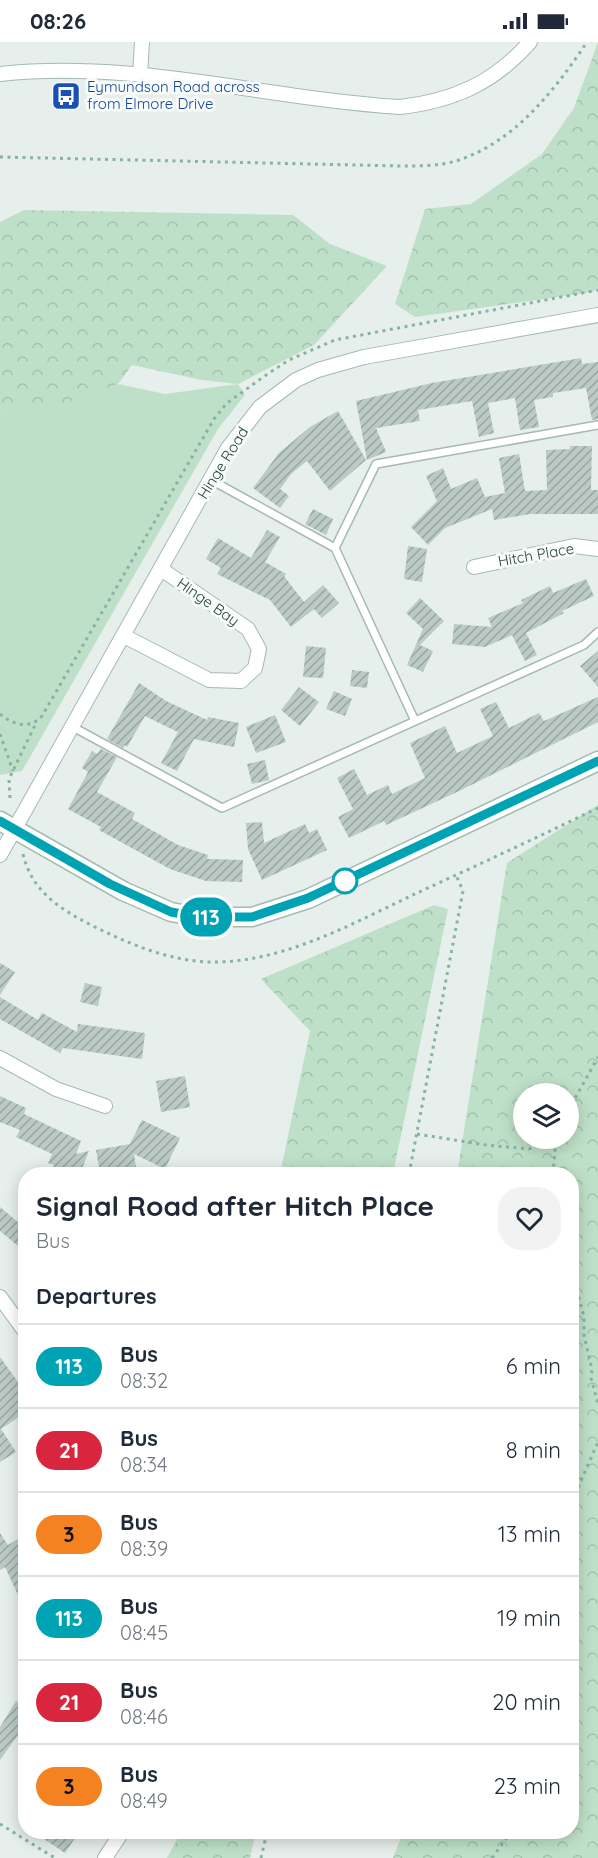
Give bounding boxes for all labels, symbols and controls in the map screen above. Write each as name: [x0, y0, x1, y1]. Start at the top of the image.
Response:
text: 08:26: [30, 7, 86, 35]
place label: Eymundson Road across from Elmore Drive: [87, 77, 259, 113]
bus stop icon: Eymundson Road across from Elmore Drive: [50, 80, 82, 112]
street label: Hinge Road: [193, 423, 252, 502]
street label: Hitch Place: [496, 538, 576, 571]
street label: Hinge Bay: [173, 573, 243, 630]
unlabelled marker: [332, 868, 358, 894]
line badge: 113: [172, 898, 240, 936]
text: 113: [192, 904, 220, 930]
map controls: [513, 1083, 579, 1149]
button: layers: [513, 1083, 579, 1149]
button: heart: [498, 1187, 561, 1250]
text: Signal Road after Hitch Place: [36, 1188, 434, 1223]
text: Bus: [36, 1228, 70, 1253]
text: Departures: [36, 1282, 157, 1310]
text: Bus: [120, 1340, 158, 1368]
text: 6 min: [506, 1352, 561, 1380]
text: 113: [55, 1353, 83, 1379]
text: 08:32: [120, 1368, 168, 1393]
text: Bus: [120, 1424, 158, 1452]
text: 8 min: [506, 1436, 561, 1464]
text: 21: [59, 1437, 79, 1463]
text: 08:34: [120, 1452, 167, 1477]
text: Bus: [120, 1508, 158, 1536]
text: 13 min: [498, 1520, 561, 1548]
text: 3: [63, 1521, 75, 1547]
text: 08:39: [120, 1536, 168, 1561]
text: Bus: [120, 1592, 158, 1620]
text: 19 min: [497, 1604, 561, 1632]
text: 113: [55, 1605, 83, 1631]
text: 08:45: [120, 1620, 168, 1645]
text: Bus: [120, 1676, 158, 1704]
text: 20 min: [492, 1688, 561, 1716]
text: 21: [59, 1689, 79, 1715]
text: 08:46: [120, 1704, 168, 1729]
text: Bus: [120, 1760, 158, 1788]
text: 23 min: [494, 1772, 561, 1800]
text: 3: [63, 1773, 75, 1799]
text: 08:49: [120, 1788, 168, 1813]

